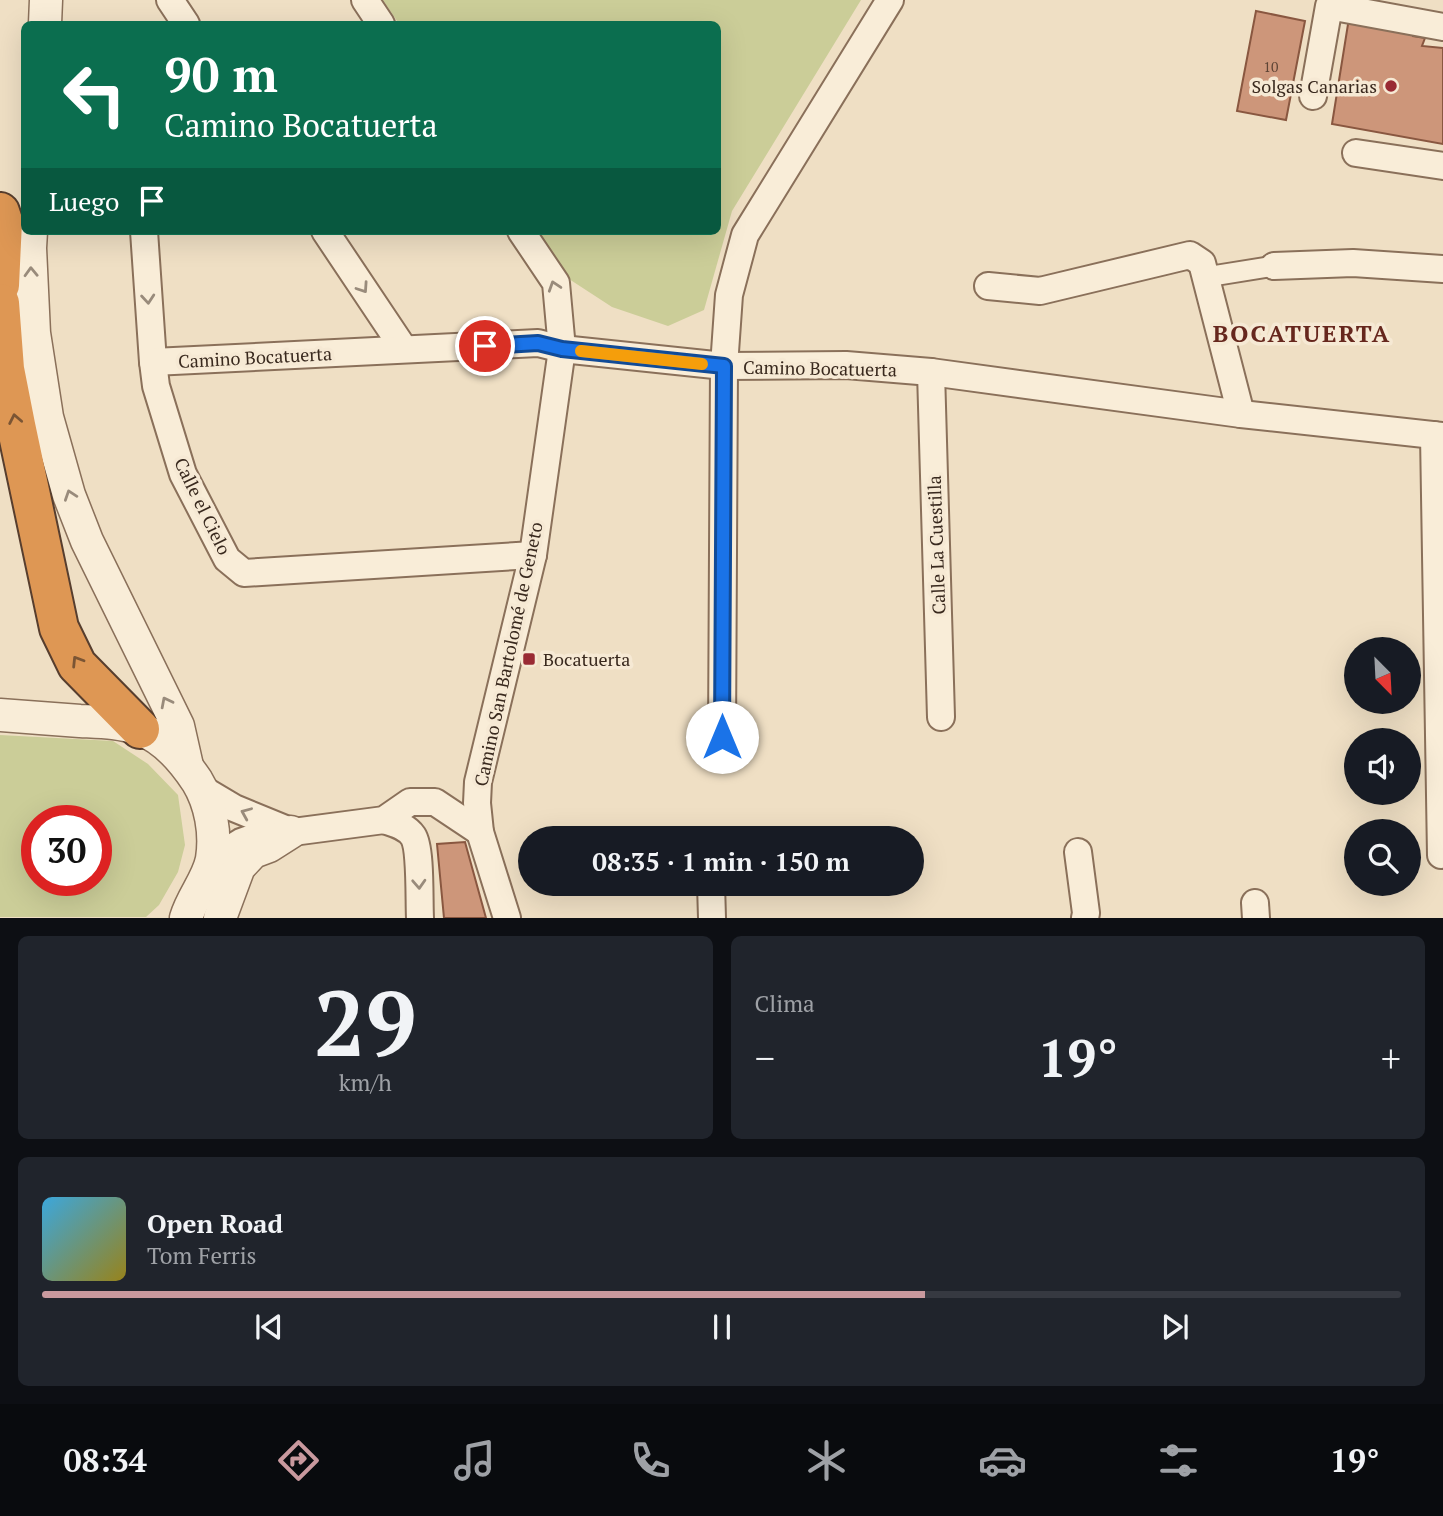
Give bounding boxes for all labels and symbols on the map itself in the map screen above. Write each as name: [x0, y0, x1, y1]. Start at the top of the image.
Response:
house number: 10: [1264, 57, 1278, 76]
place label: Solgas Canarias: [1252, 74, 1377, 98]
marker: Solgas Canarias: [1383, 78, 1399, 94]
one-way arrow: [24, 267, 39, 278]
one-way arrow: [355, 280, 367, 293]
one-way arrow: [547, 280, 562, 292]
one-way arrow: [140, 294, 155, 305]
pin: [455, 316, 515, 376]
district label: BOCATUERTA: [1213, 317, 1391, 349]
street label: Camino Bocatuerta: [178, 341, 332, 373]
street label: Camino Bocatuerta: [743, 355, 897, 381]
one-way arrow: [8, 413, 23, 425]
street label: Calle el Cielo: [169, 453, 237, 559]
street label: Calle La Cuestilla: [922, 475, 950, 615]
one-way arrow: [63, 490, 78, 502]
street label: Camino San Bartolomé de Geneto: [468, 520, 548, 788]
north arrow: [1344, 637, 1421, 714]
place label: Bocatuerta: [543, 647, 630, 671]
marker: Bocatuerta: [521, 651, 537, 667]
one-way arrow: [72, 656, 85, 669]
one-way arrow: [160, 696, 174, 709]
position arrow: [685, 700, 759, 774]
speed limit sign: 30: [21, 805, 112, 896]
one-way arrow: [240, 807, 252, 821]
one-way arrow: [411, 879, 426, 890]

